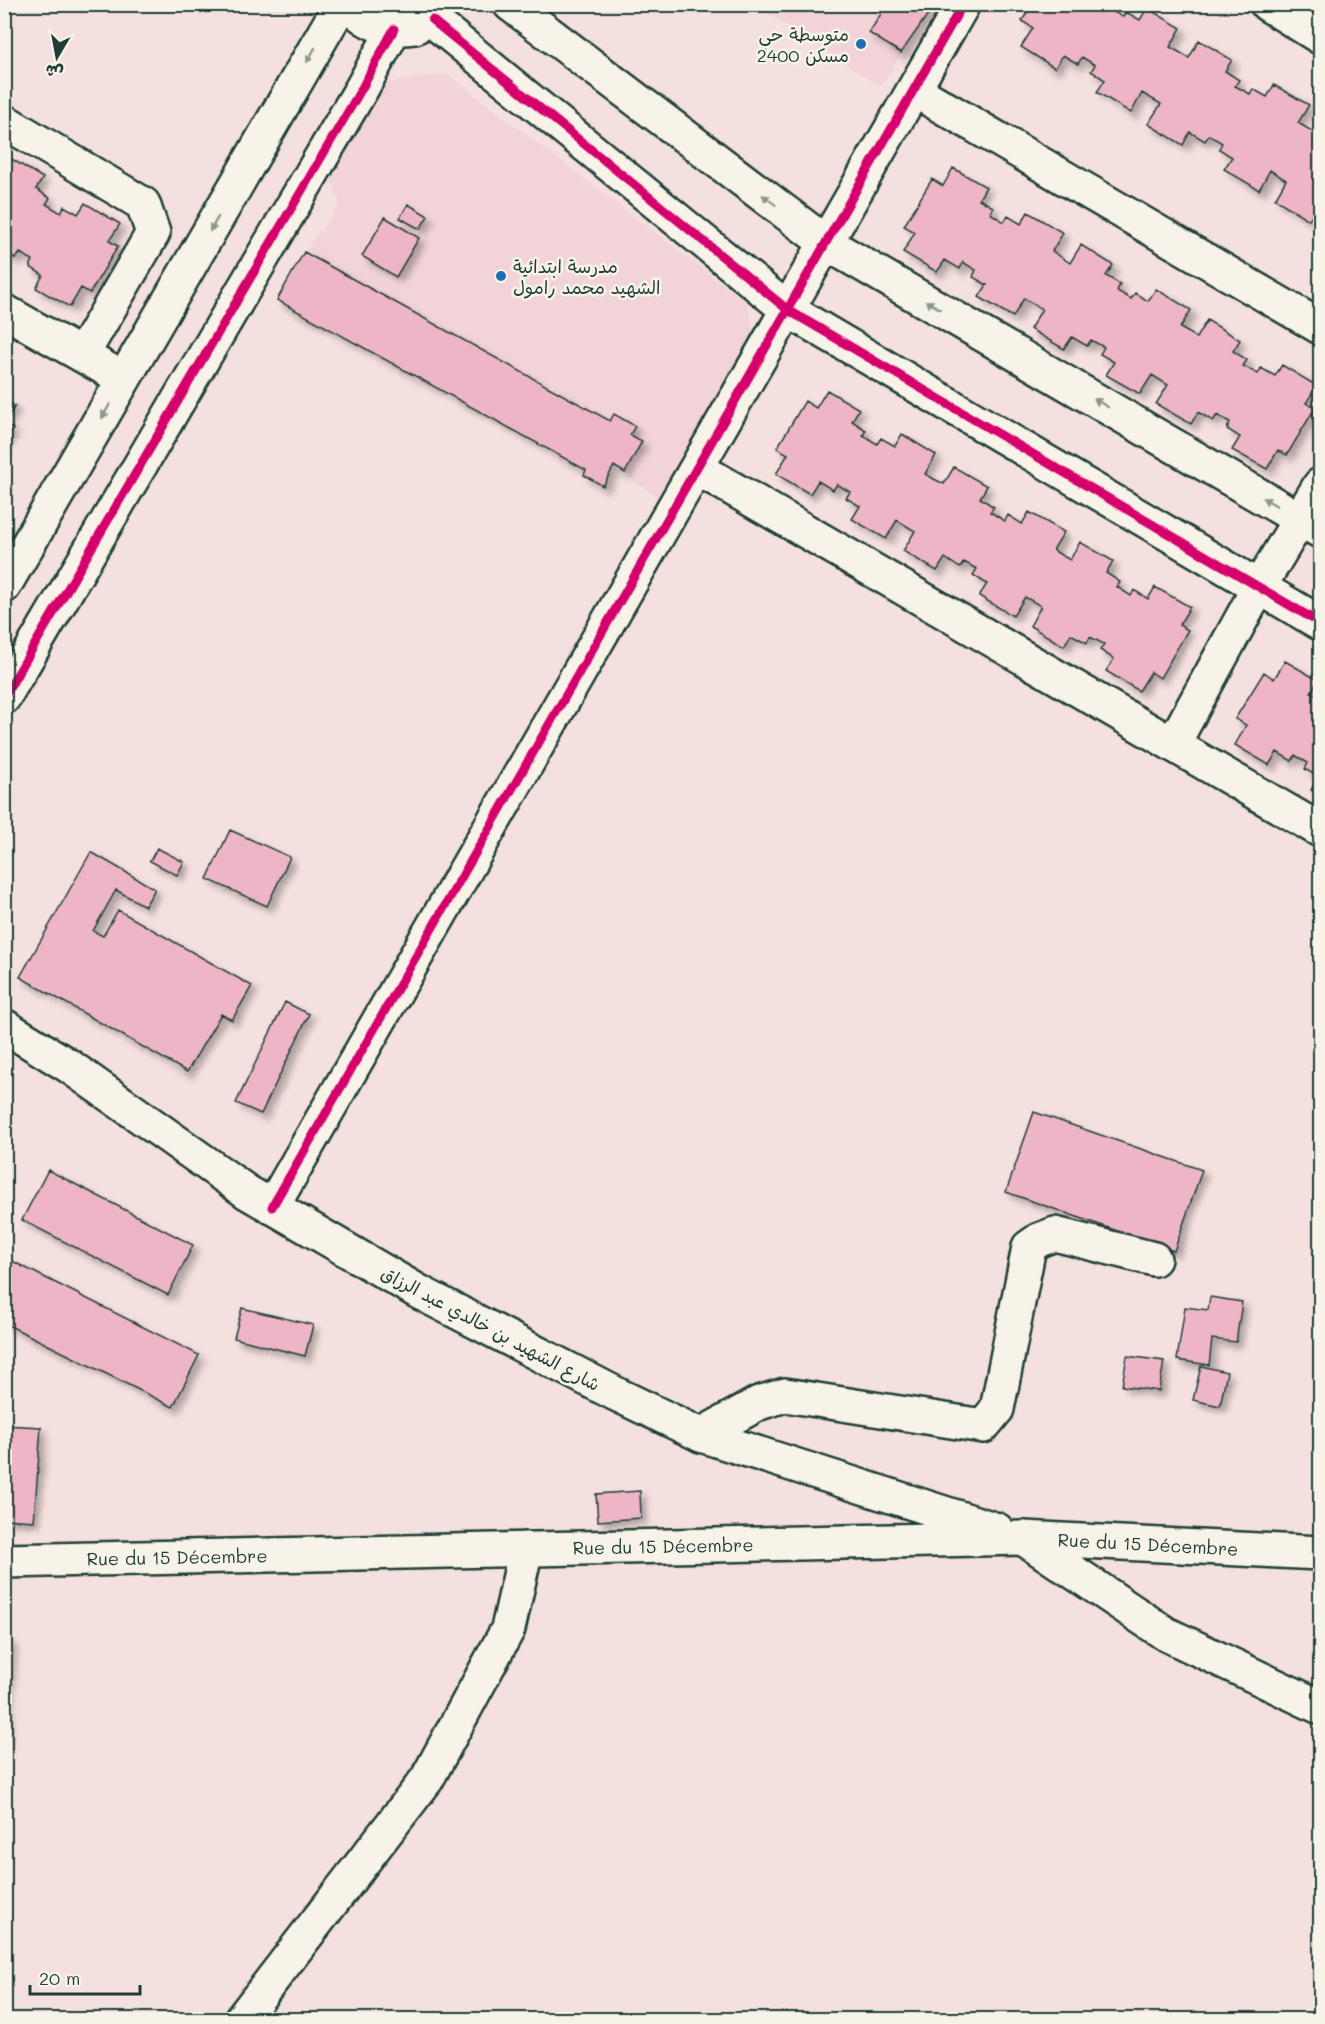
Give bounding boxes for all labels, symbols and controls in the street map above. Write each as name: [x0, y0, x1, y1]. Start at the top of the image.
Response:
place label: متوسطة حي 2400 مسكن: [757, 22, 849, 67]
north arrow: [27, 27, 87, 87]
marker: متوسطة حي 2400 مسكن: [854, 37, 868, 51]
one-way arrow: [306, 47, 317, 63]
text: ش: [44, 60, 65, 84]
one-way arrow: [762, 194, 778, 206]
one-way arrow: [209, 216, 219, 233]
place label: مدرسة ابتدائية الشهيد محمد رامول: [513, 254, 660, 299]
marker: مدرسة ابتدائية الشهيد محمد رامول: [494, 269, 508, 283]
one-way arrow: [925, 300, 941, 311]
one-way arrow: [1093, 399, 1110, 409]
one-way arrow: [100, 403, 111, 419]
one-way arrow: [1262, 496, 1278, 507]
street label: شارع الشهيد بن خالدي عبد الرزاق: [377, 1260, 605, 1398]
street label: Rue du 15 Décembre: [1057, 1527, 1239, 1561]
street label: Rue du 15 Décembre: [572, 1532, 754, 1560]
street label: Rue du 15 Décembre: [86, 1543, 268, 1571]
scale bar: [30, 1958, 140, 1996]
text: 20 m: [39, 1966, 80, 1990]

